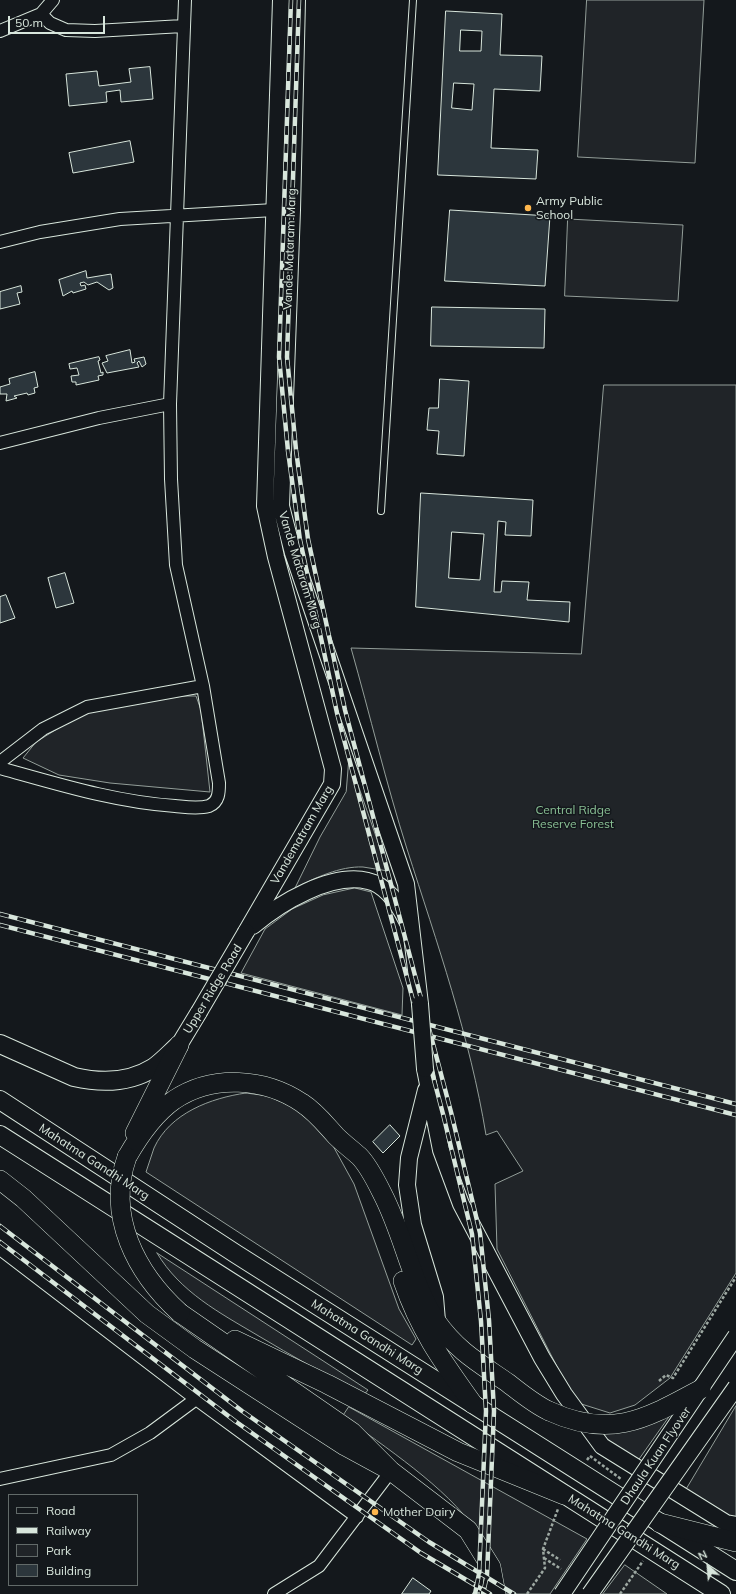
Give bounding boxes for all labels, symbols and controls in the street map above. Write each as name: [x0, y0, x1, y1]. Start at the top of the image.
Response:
scale bar: [10, 8, 107, 34]
text: 50 m: [15, 15, 43, 30]
street label: Vande Mataram Marg: [281, 188, 299, 310]
place label: Army Public School: [536, 194, 603, 222]
marker: Army Public School: [523, 203, 533, 213]
street label: Vande Mataram Marg: [275, 510, 325, 630]
street label: Vandematram Marg: [268, 783, 336, 887]
park label: Central Ridge Reserve Forest: [532, 803, 614, 831]
street label: Upper Ridge Road: [181, 942, 245, 1036]
street label: Mahatma Gandhi Marg: [36, 1121, 152, 1203]
street label: Mahatma Gandhi Marg: [308, 1297, 426, 1377]
street label: Dhaula Kuan Flyover: [618, 1404, 694, 1508]
street label: Mahatma Gandhi Marg: [565, 1492, 683, 1572]
legend: [8, 1494, 138, 1586]
text: Road: [46, 1503, 75, 1518]
place label: Mother Dairy: [383, 1505, 455, 1519]
marker: Mother Dairy: [370, 1507, 380, 1517]
text: Railway: [46, 1523, 91, 1538]
text: Park: [46, 1543, 71, 1558]
north arrow: [688, 1546, 728, 1586]
text: N: [696, 1547, 710, 1563]
text: Building: [46, 1563, 91, 1578]

